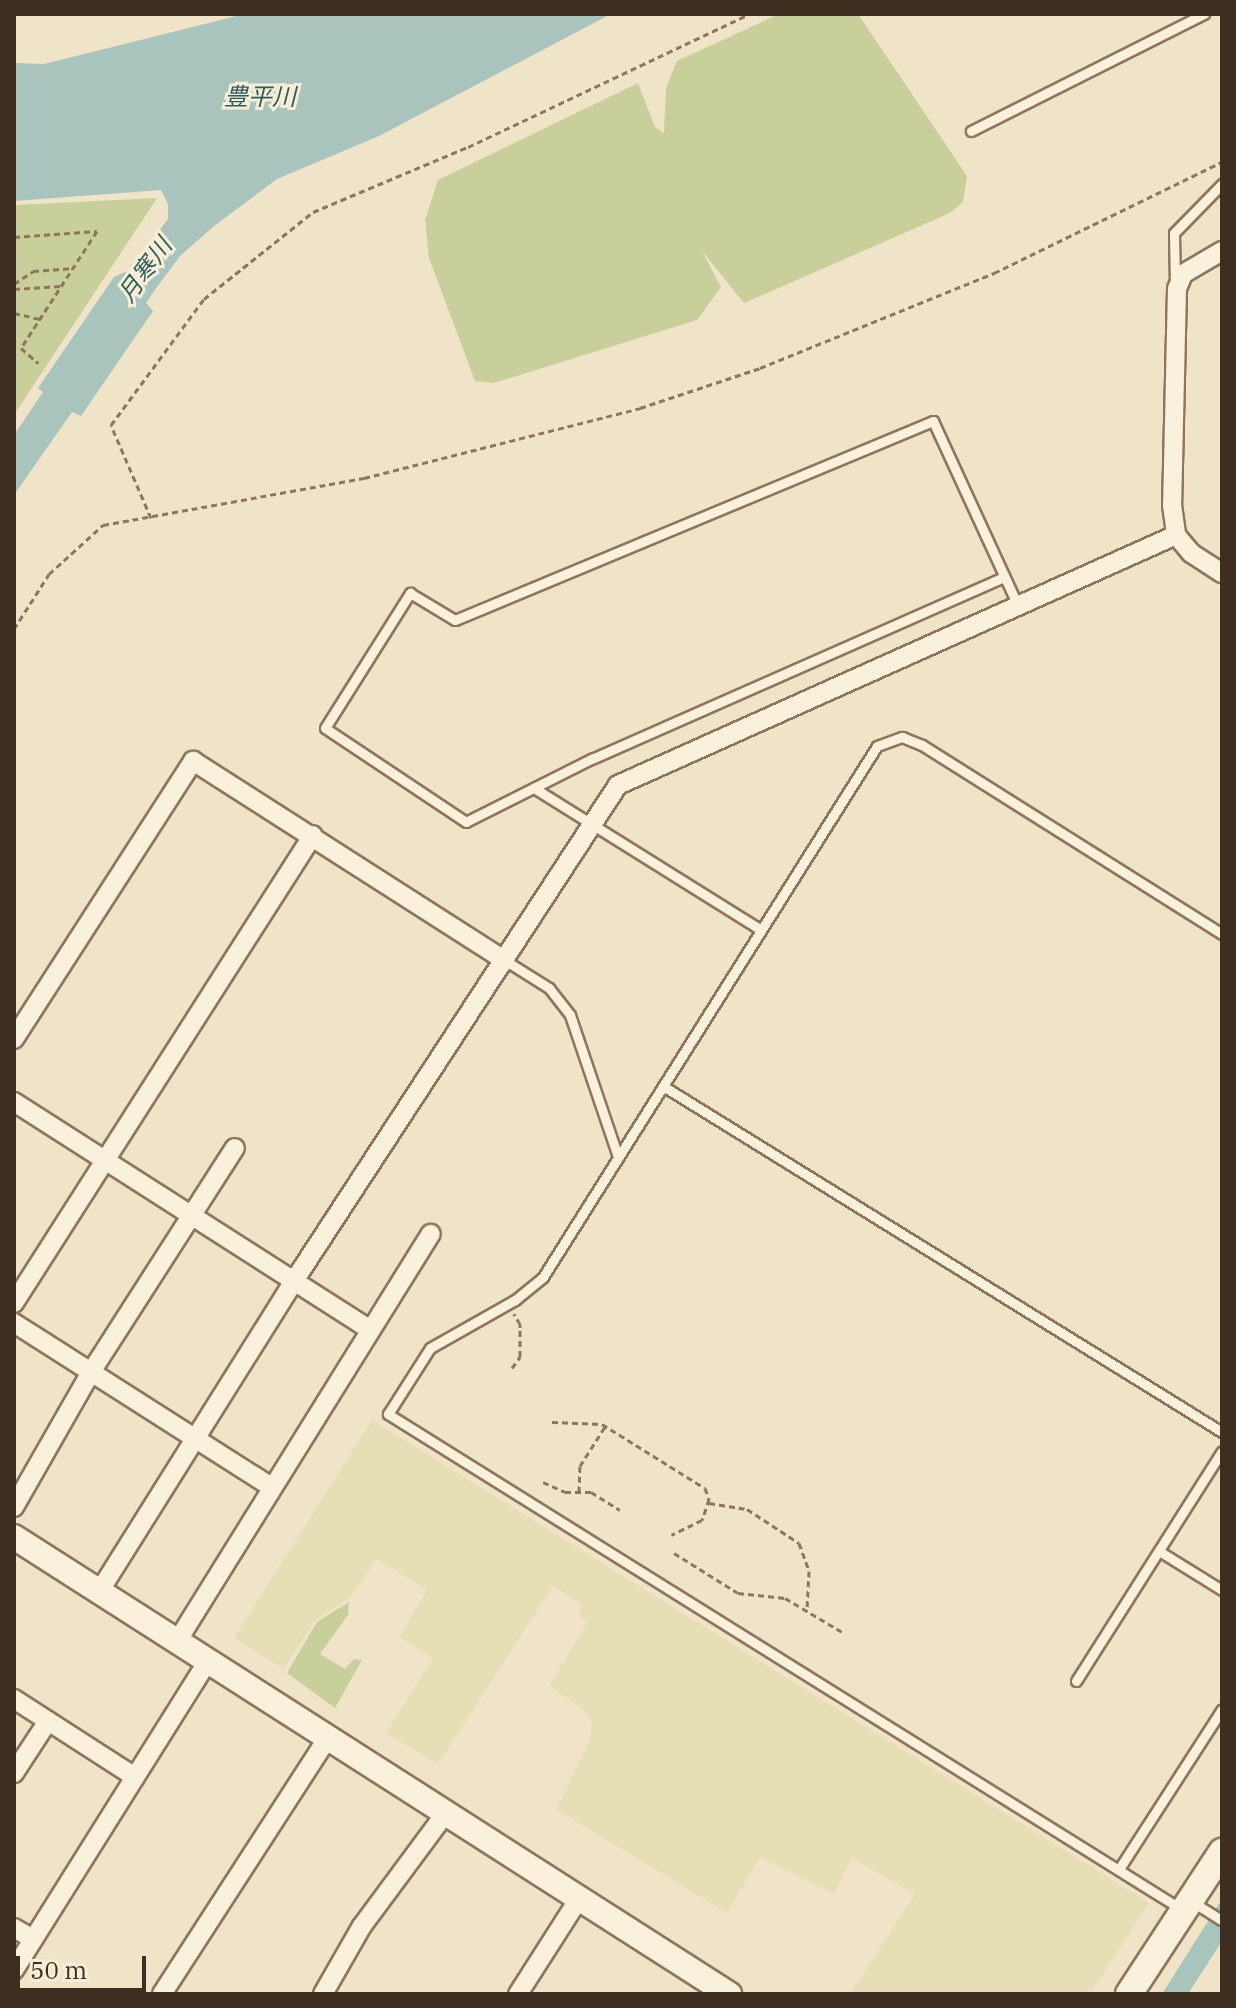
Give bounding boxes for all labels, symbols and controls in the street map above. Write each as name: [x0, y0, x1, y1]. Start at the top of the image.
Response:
water label: 豊平川: [224, 83, 296, 111]
water label: 月寒川: [112, 232, 178, 308]
scale bar: [20, 1940, 150, 1990]
text: 50 m: [30, 1954, 87, 1986]

